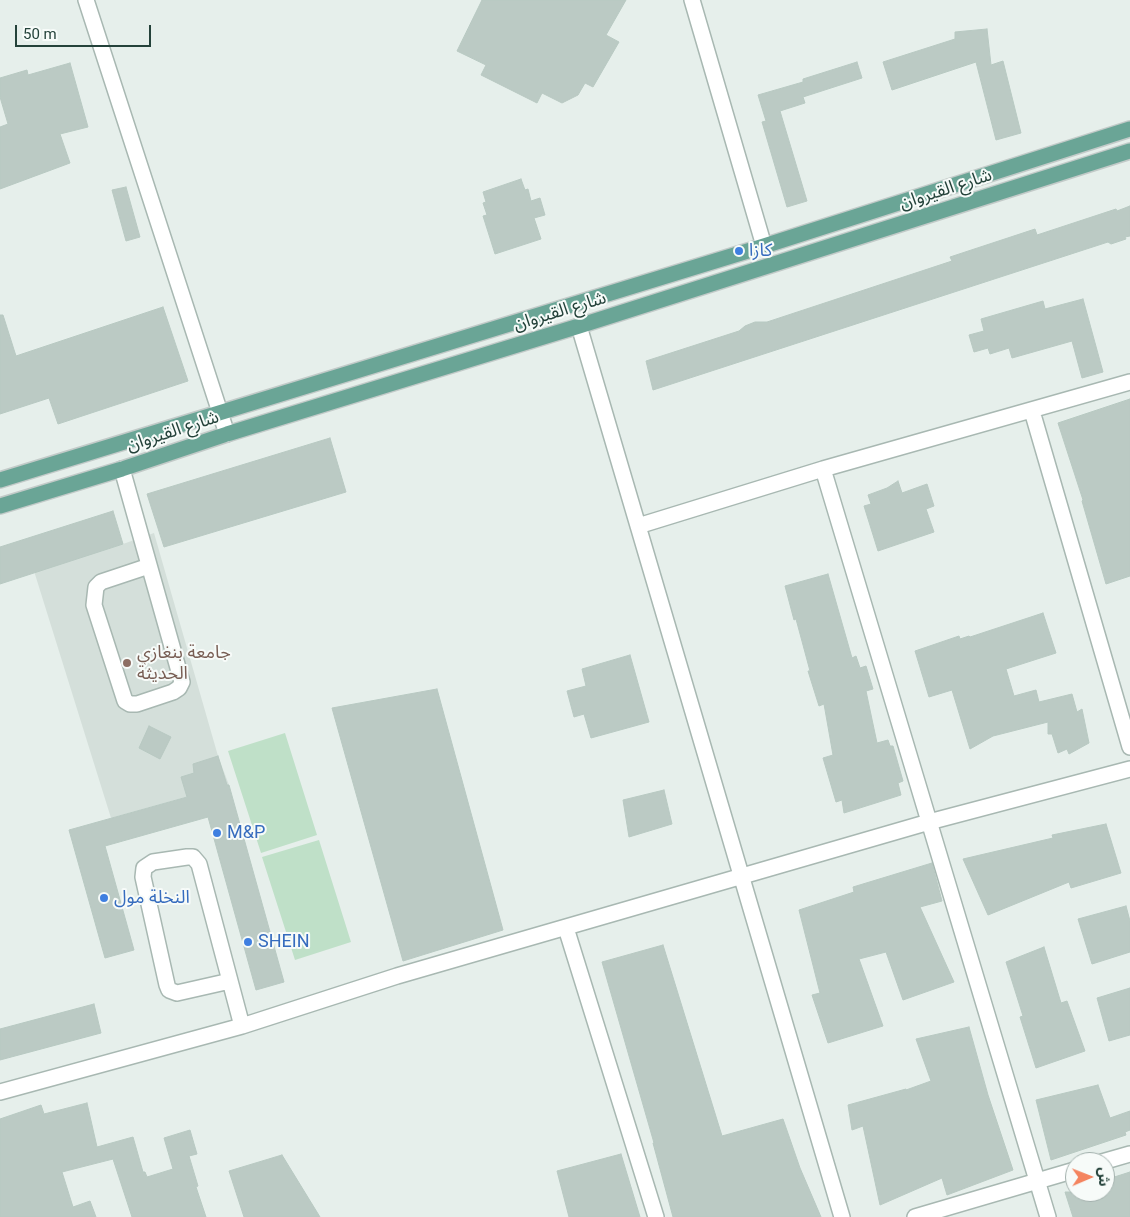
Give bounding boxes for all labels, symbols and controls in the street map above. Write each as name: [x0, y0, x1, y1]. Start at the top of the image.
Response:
scale bar: [18, 15, 154, 47]
text: 50 m: [23, 25, 57, 43]
street label: شارع القيروان: [897, 165, 995, 215]
place label: كازا: [749, 240, 772, 262]
marker: كازا: [733, 245, 745, 257]
street label: شارع القيروان: [511, 288, 609, 336]
street label: شارع القيروان: [124, 407, 222, 457]
place label: جامعة بنغازي الحديثة: [137, 642, 231, 684]
marker: جامعة بنغازي الحديثة: [121, 657, 133, 669]
place label: M&P: [227, 822, 265, 844]
marker: M&P: [211, 827, 223, 839]
place label: النخلة مول: [114, 887, 190, 909]
marker: النخلة مول: [98, 892, 110, 904]
place label: SHEIN: [258, 931, 309, 953]
marker: SHEIN: [242, 936, 254, 948]
north arrow: [1065, 1152, 1115, 1202]
text: ش: [1096, 1167, 1112, 1186]

